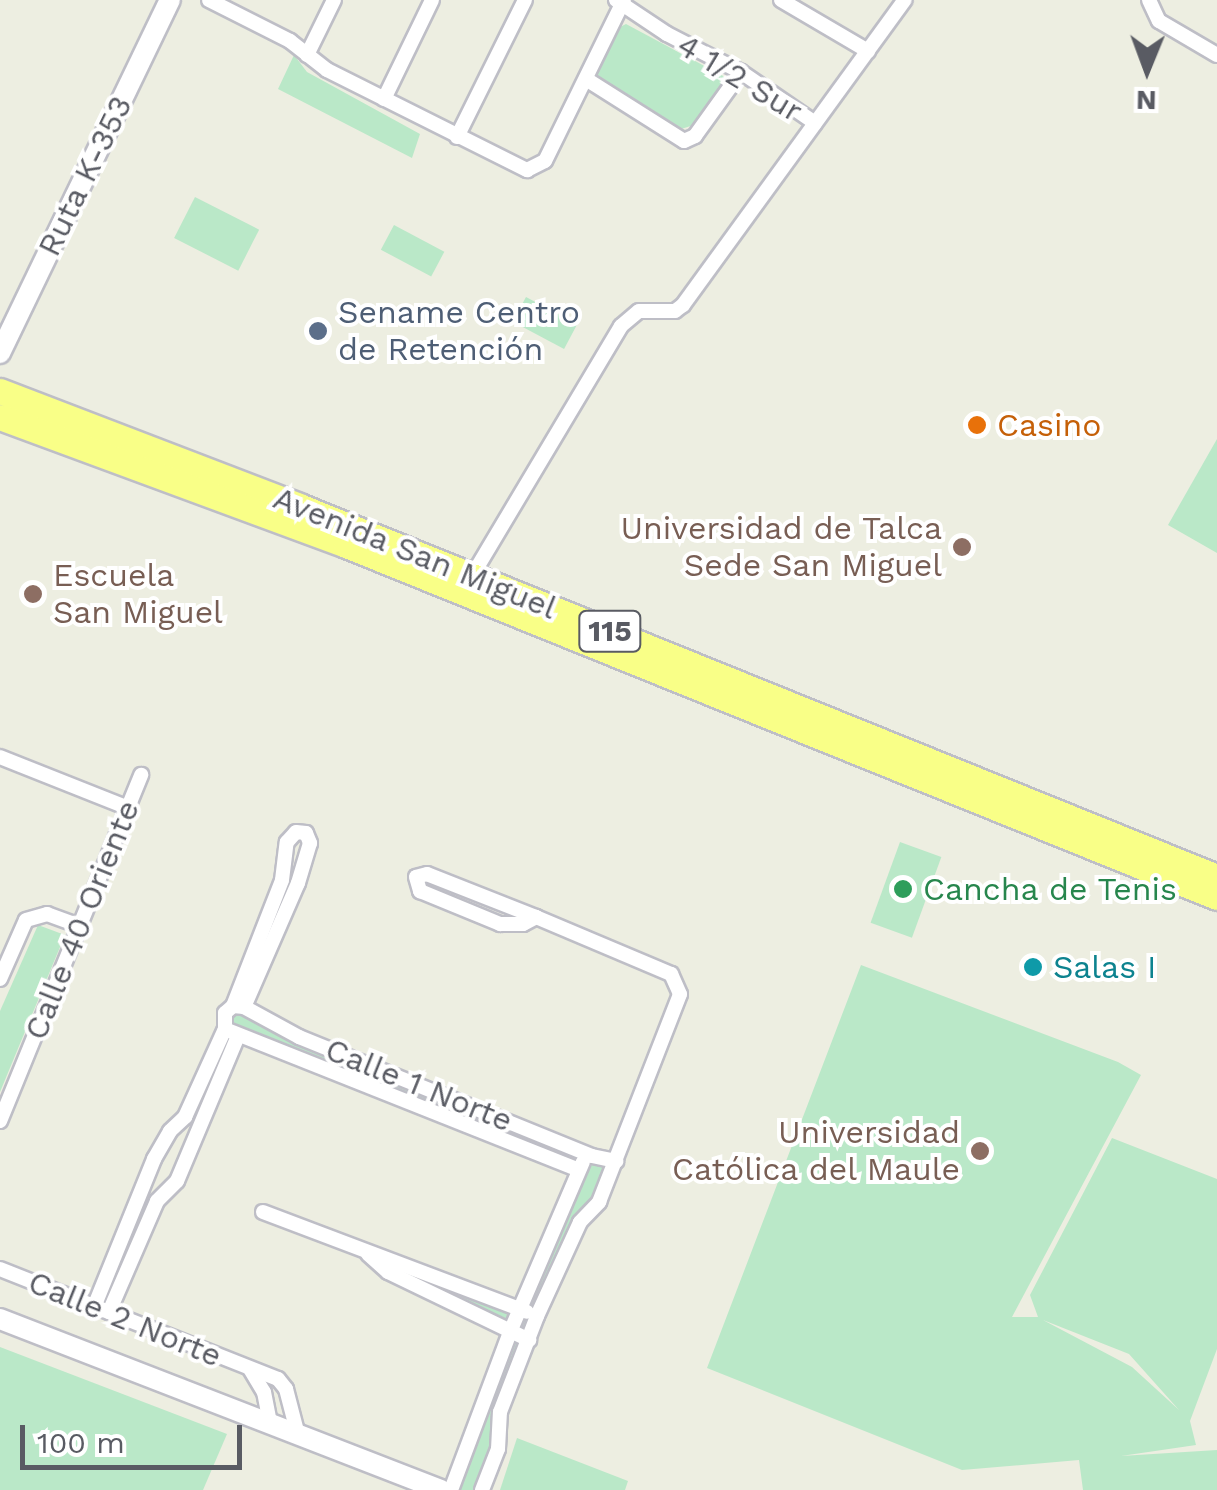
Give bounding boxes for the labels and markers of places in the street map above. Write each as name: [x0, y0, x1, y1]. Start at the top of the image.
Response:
place label: Sename Centro de Retención: [338, 294, 580, 369]
marker: Sename Centro de Retención: [307, 320, 329, 342]
place label: Casino: [997, 406, 1101, 444]
marker: Casino: [966, 414, 988, 436]
place label: Universidad de Talca Sede San Miguel: [620, 510, 942, 585]
marker: Universidad de Talca Sede San Miguel: [951, 536, 973, 558]
place label: Escuela San Miguel: [53, 557, 223, 632]
marker: Escuela San Miguel: [22, 583, 44, 605]
place label: Cancha de Tenis: [923, 870, 1179, 908]
marker: Cancha de Tenis: [892, 878, 914, 900]
place label: Salas I: [1053, 948, 1156, 986]
marker: Salas I: [1022, 956, 1044, 978]
place label: Universidad Católica del Maule: [670, 1114, 960, 1189]
marker: Universidad Católica del Maule: [969, 1140, 991, 1162]

